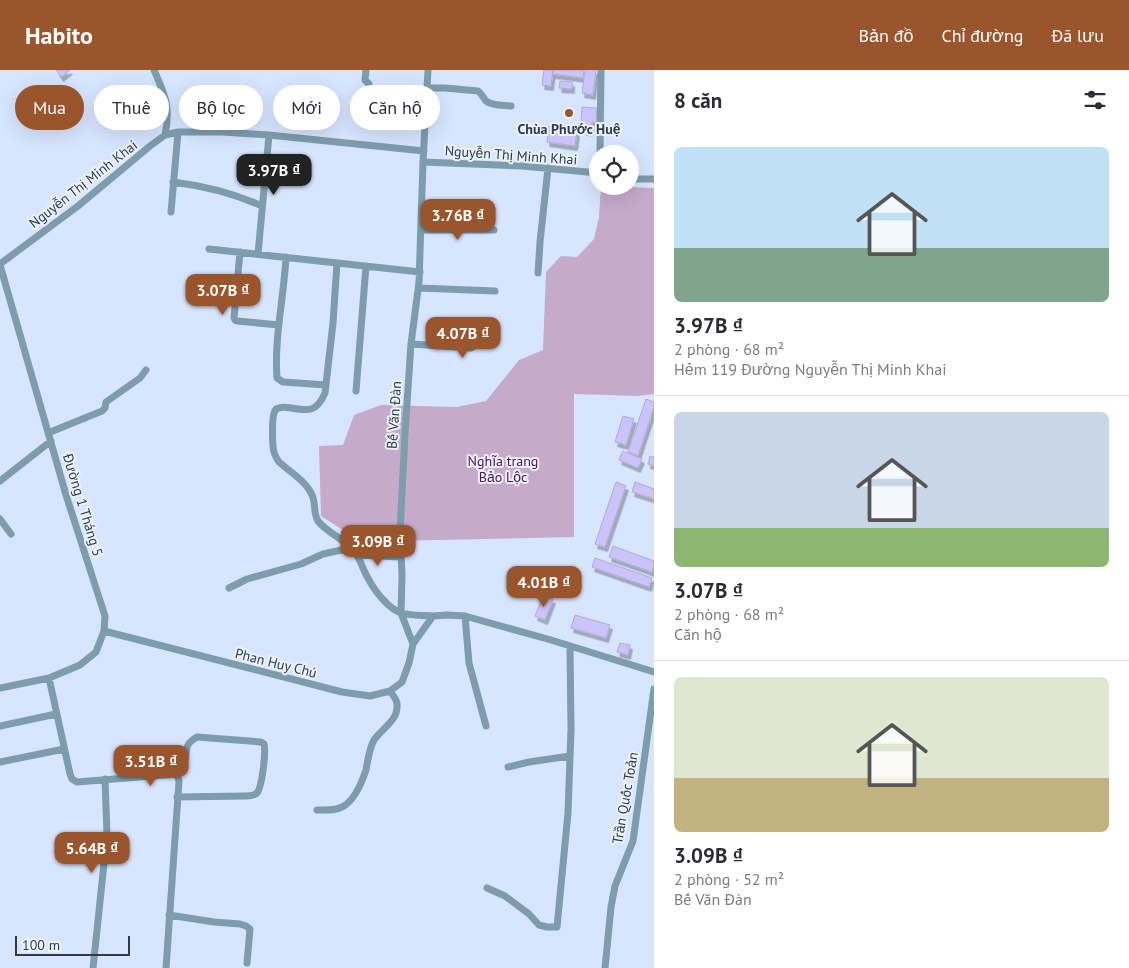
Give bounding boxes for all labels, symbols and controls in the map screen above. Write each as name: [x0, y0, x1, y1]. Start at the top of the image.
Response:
text: Habito: [25, 20, 93, 51]
text: Bản đồ: [858, 24, 913, 47]
text: Chỉ đường: [941, 24, 1023, 47]
text: Đã lưu: [1051, 24, 1104, 47]
chip: Mua: [15, 85, 84, 130]
chip: Thuê: [94, 85, 169, 130]
chip: Bộ lọc: [179, 85, 263, 130]
chip: Mới: [273, 85, 340, 130]
chip: Căn hộ: [350, 85, 440, 130]
icon: filters: [1081, 86, 1109, 114]
text: 8 căn: [674, 87, 722, 114]
marker: Chùa Phước Huệ: [563, 107, 575, 119]
place label: Chùa Phước Huệ: [518, 120, 621, 138]
street label: Nguyễn Thị Minh Khai: [25, 136, 141, 232]
street label: Nguyễn Thị Minh Khai: [444, 141, 578, 169]
map controls: [589, 145, 639, 195]
button: locate: [589, 145, 639, 195]
pin: 3.97B ₫: [228, 154, 320, 196]
text: 3.97B ₫: [248, 160, 300, 180]
icon: home: [847, 179, 937, 269]
pin: 3.76B ₫: [412, 198, 504, 241]
text: 3.76B ₫: [432, 205, 484, 225]
pin: 3.07B ₫: [177, 274, 269, 316]
text: 3.07B ₫: [197, 280, 249, 300]
text: 3.97B ₫: [674, 312, 743, 339]
pin: 4.07B ₫: [417, 316, 509, 359]
text: 4.07B ₫: [437, 323, 489, 343]
text: 2 phòng · 68 m²: [674, 339, 784, 359]
text: Hẻm 119 Đường Nguyễn Thị Minh Khai: [674, 359, 946, 379]
street label: Bế Văn Đàn: [383, 380, 405, 450]
icon: home: [847, 445, 937, 535]
street label: Đường 1 Tháng 5: [59, 450, 107, 559]
park label: Nghĩa trang Bảo Lộc: [468, 452, 538, 486]
pin: 3.09B ₫: [332, 524, 424, 567]
text: 3.09B ₫: [352, 531, 404, 551]
pin: 4.01B ₫: [498, 566, 590, 608]
text: 4.01B ₫: [518, 572, 570, 592]
text: 3.07B ₫: [674, 577, 743, 604]
text: 2 phòng · 68 m²: [674, 604, 784, 624]
text: Căn hộ: [674, 624, 722, 644]
street label: Phan Huy Chú: [233, 644, 319, 682]
icon: home: [847, 710, 937, 800]
pin: 3.51B ₫: [105, 744, 197, 787]
text: 3.51B ₫: [125, 751, 177, 771]
street label: Trần Quốc Toản: [608, 751, 642, 845]
pin: 5.64B ₫: [46, 832, 138, 874]
text: 5.64B ₫: [66, 838, 118, 858]
text: 3.09B ₫: [674, 842, 743, 869]
text: 2 phòng · 52 m²: [674, 869, 784, 889]
text: Bế Văn Đàn: [674, 889, 752, 909]
scale bar: [15, 933, 130, 956]
text: 100 m: [22, 936, 60, 954]

